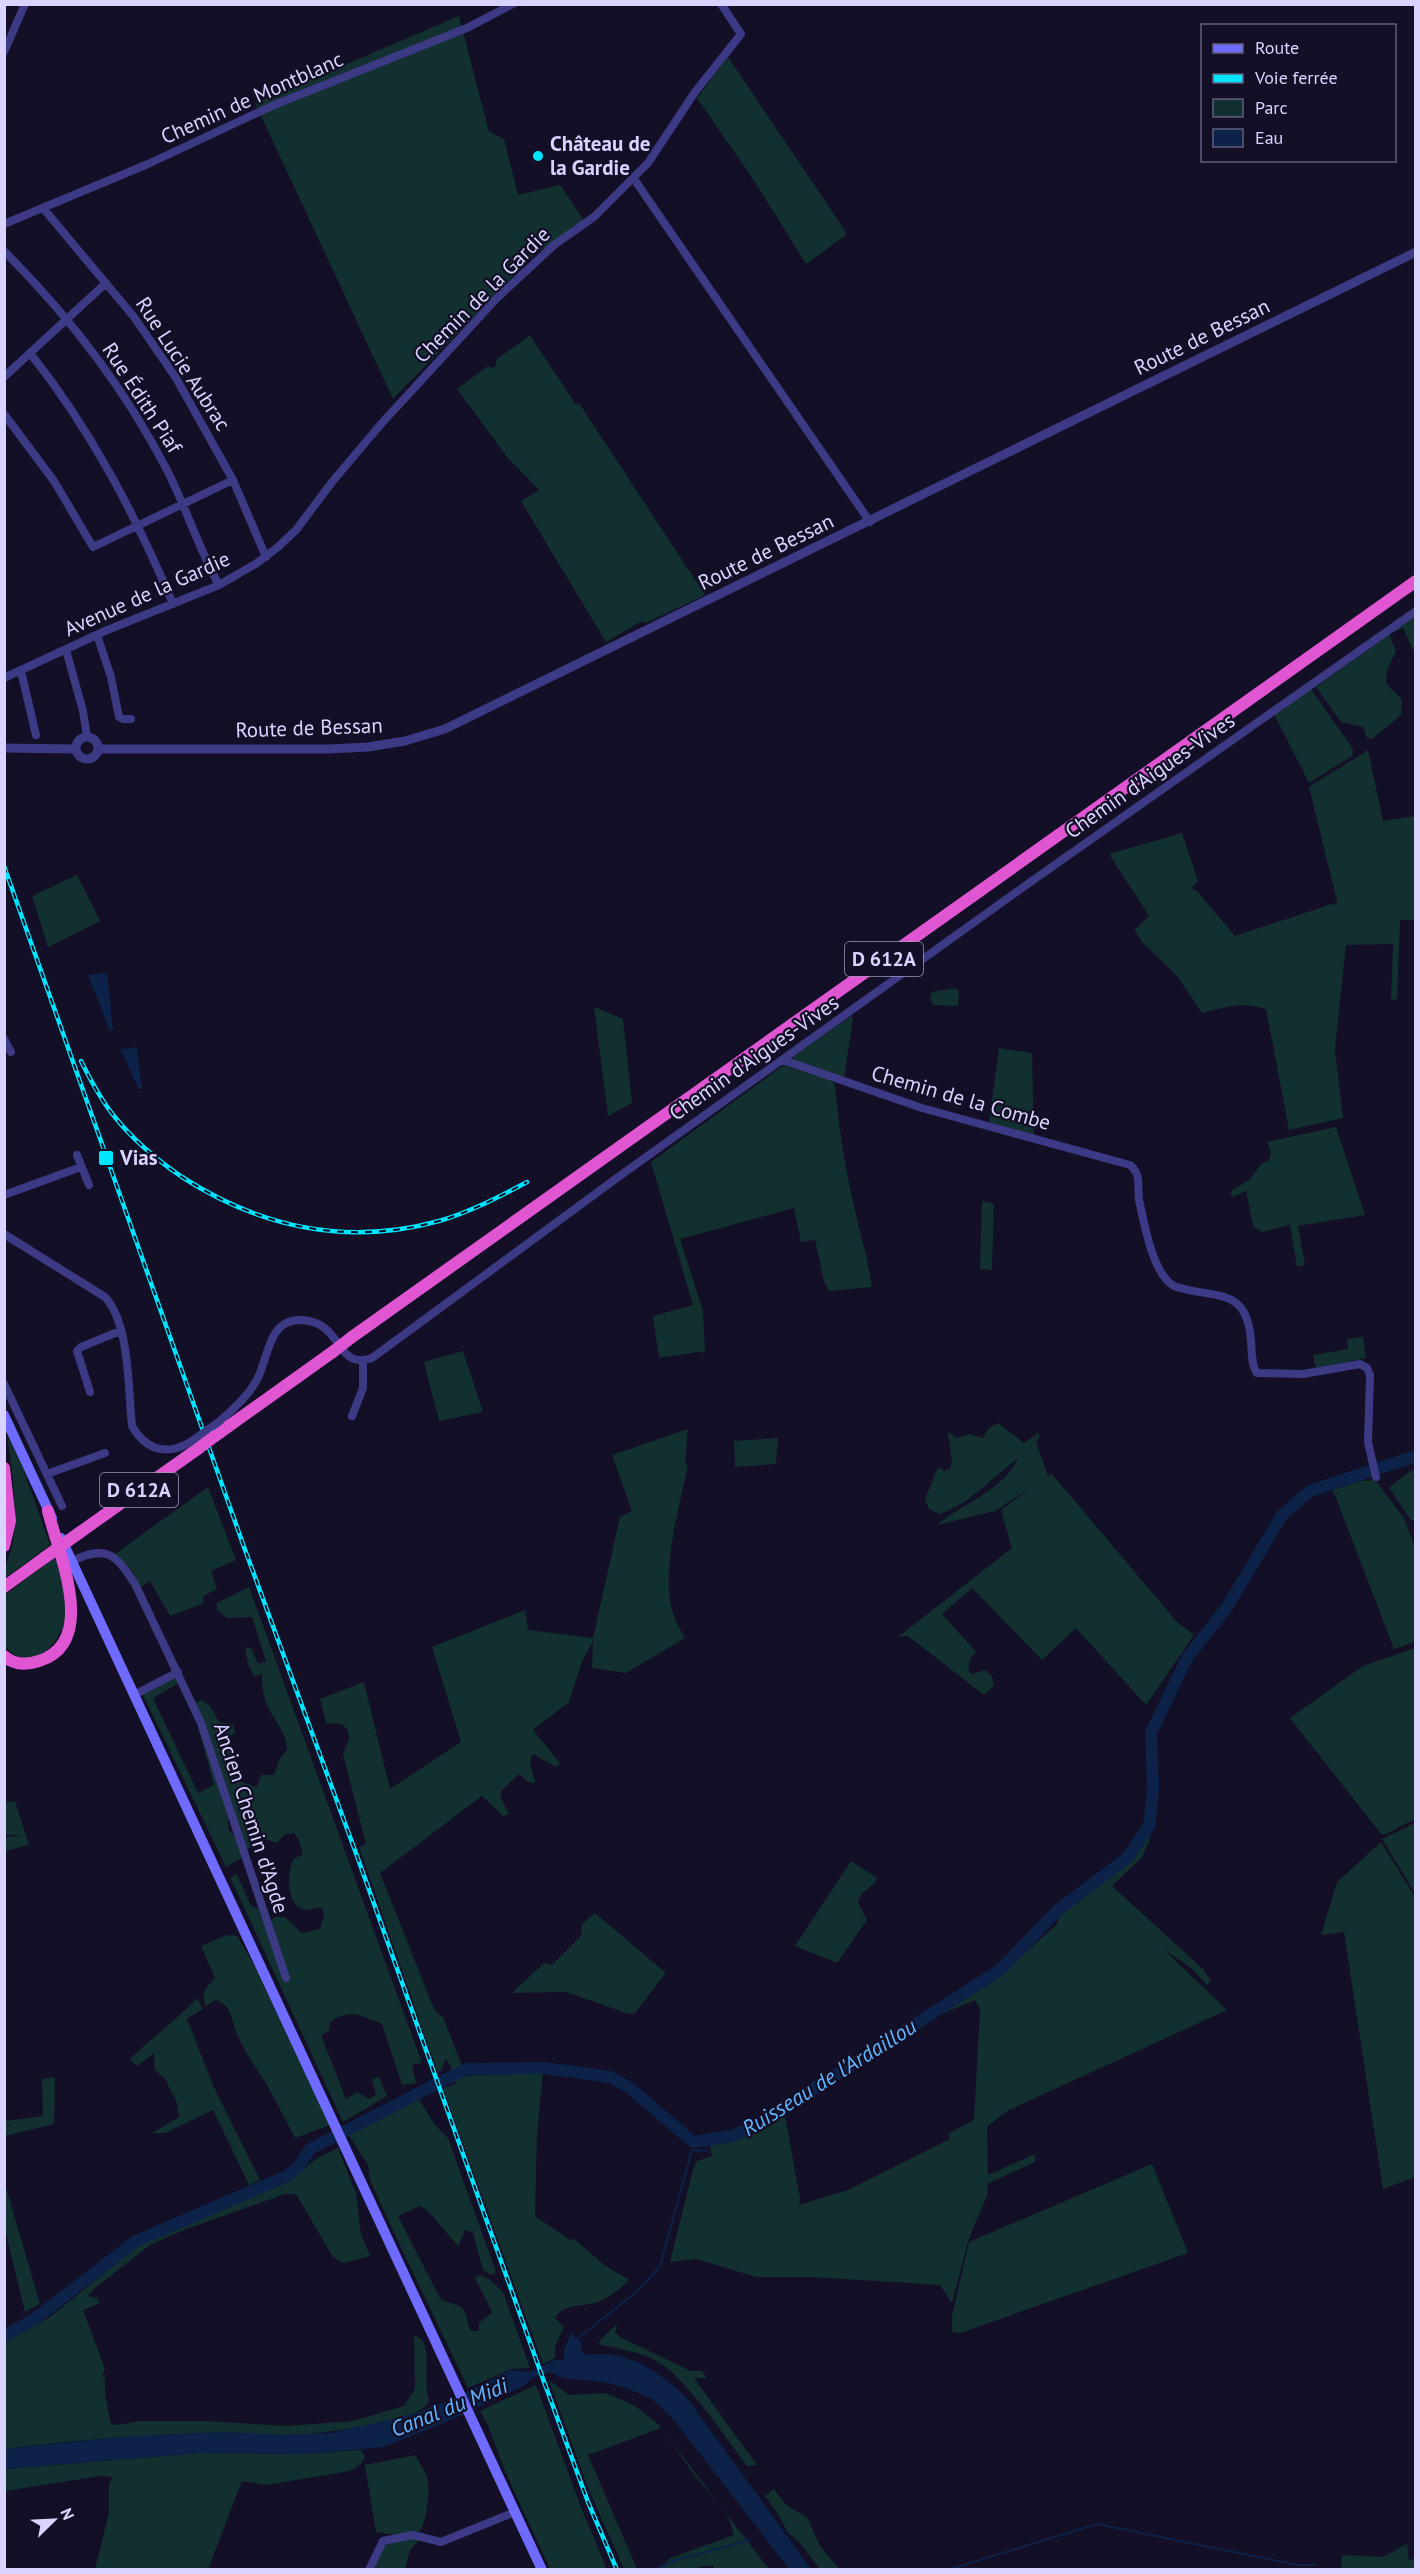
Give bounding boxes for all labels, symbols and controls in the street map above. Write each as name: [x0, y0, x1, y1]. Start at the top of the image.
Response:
legend: [1201, 24, 1396, 162]
text: Route: [1255, 36, 1299, 59]
street label: Chemin de Montblanc: [156, 45, 347, 150]
text: Voie ferrée: [1254, 66, 1338, 89]
text: Parc: [1255, 96, 1288, 119]
text: Eau: [1255, 126, 1283, 149]
place label: Château de la Gardie: [550, 130, 651, 181]
marker: Château de la Gardie: [531, 149, 545, 163]
street label: Chemin de la Gardie: [408, 221, 555, 368]
street label: Rue Lucie Aubrac: [130, 292, 237, 436]
street label: Route de Bessan: [1130, 292, 1274, 381]
street label: Rue Édith Piaf: [97, 337, 189, 459]
street label: Route de Bessan: [694, 507, 838, 596]
street label: Avenue de la Gardie: [60, 545, 234, 642]
street label: Chemin d'Aigues-Vives: [1060, 707, 1240, 844]
street label: Route de Bessan: [235, 711, 383, 744]
road number: D 612A: [845, 942, 923, 976]
street label: Chemin d'Aigues-Vives: [664, 989, 844, 1126]
street label: Chemin de la Combe: [868, 1059, 1054, 1136]
place label: Vias: [119, 1144, 158, 1171]
marker: Vias: [97, 1149, 115, 1167]
road number: D 612A: [100, 1473, 178, 1507]
street label: Ancien Chemin d'Agde: [208, 1719, 295, 1917]
water label: Ruisseau de l'Ardaillou: [736, 2012, 922, 2142]
water label: Canal du Midi: [387, 2370, 513, 2443]
north arrow: [24, 2490, 84, 2550]
text: N: [56, 2505, 79, 2523]

